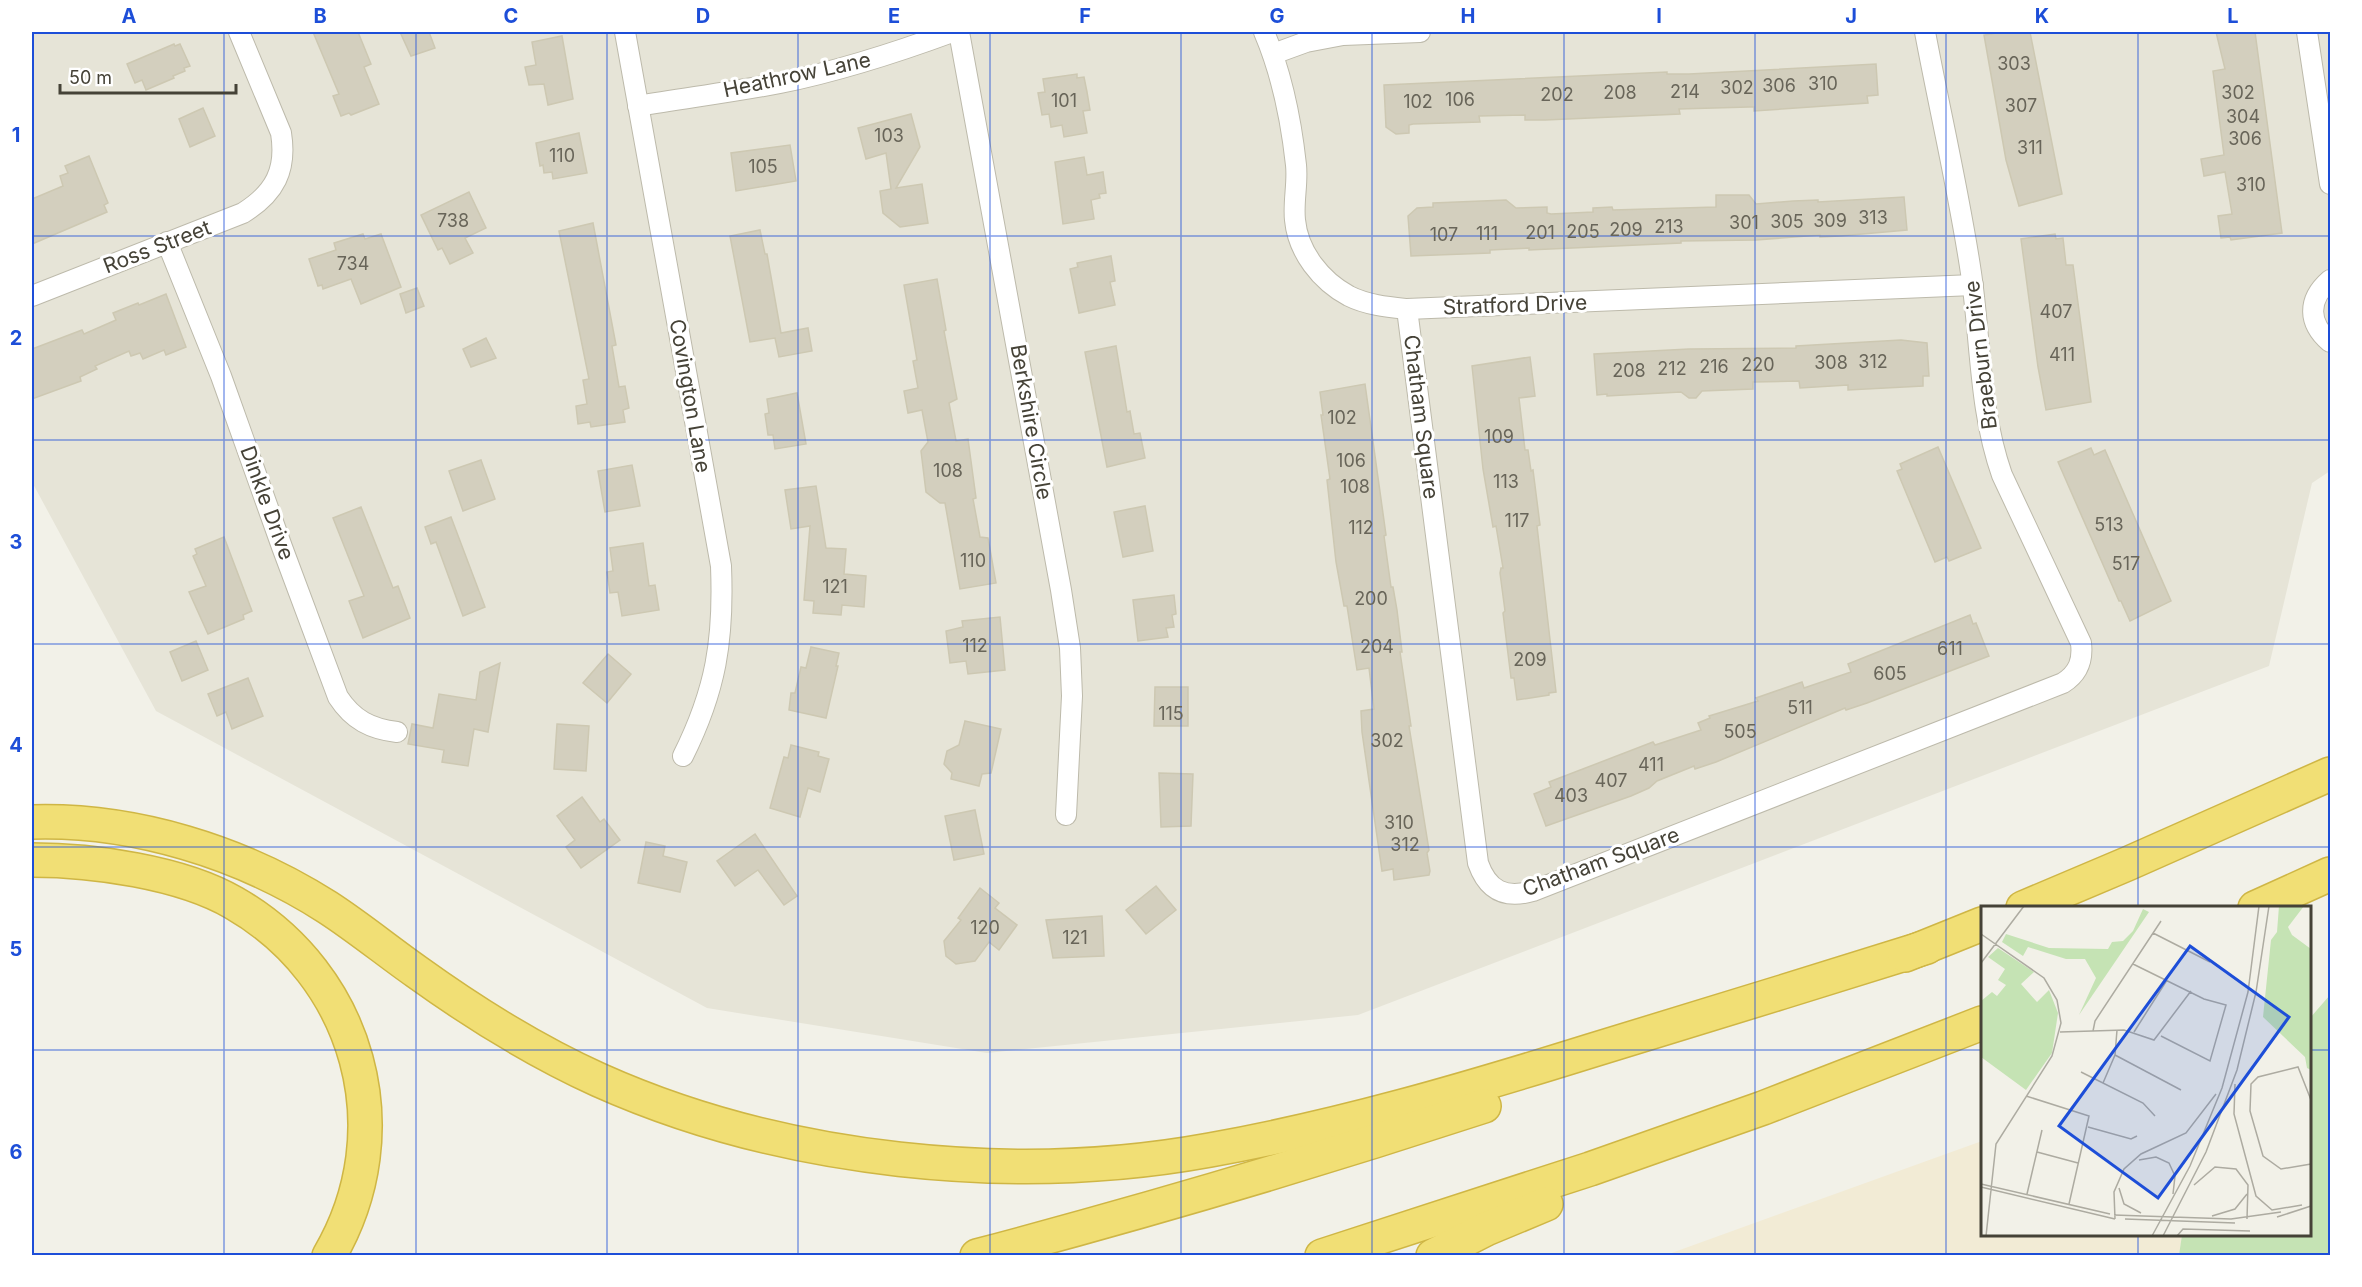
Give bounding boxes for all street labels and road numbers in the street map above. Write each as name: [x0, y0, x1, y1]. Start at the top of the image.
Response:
street label: Heathrow Lane: [721, 47, 873, 102]
street label: Ross Street: [100, 215, 214, 278]
street label: Braeburn Drive: [1959, 279, 2002, 431]
street label: Stratford Drive: [1442, 289, 1588, 320]
street label: Covington Lane: [665, 317, 716, 475]
street label: Chatham Square: [1399, 333, 1444, 500]
street label: Berkshire Circle: [1006, 342, 1057, 502]
street label: Dinkle Drive: [235, 442, 300, 563]
street label: Chatham Square: [1519, 822, 1683, 902]

